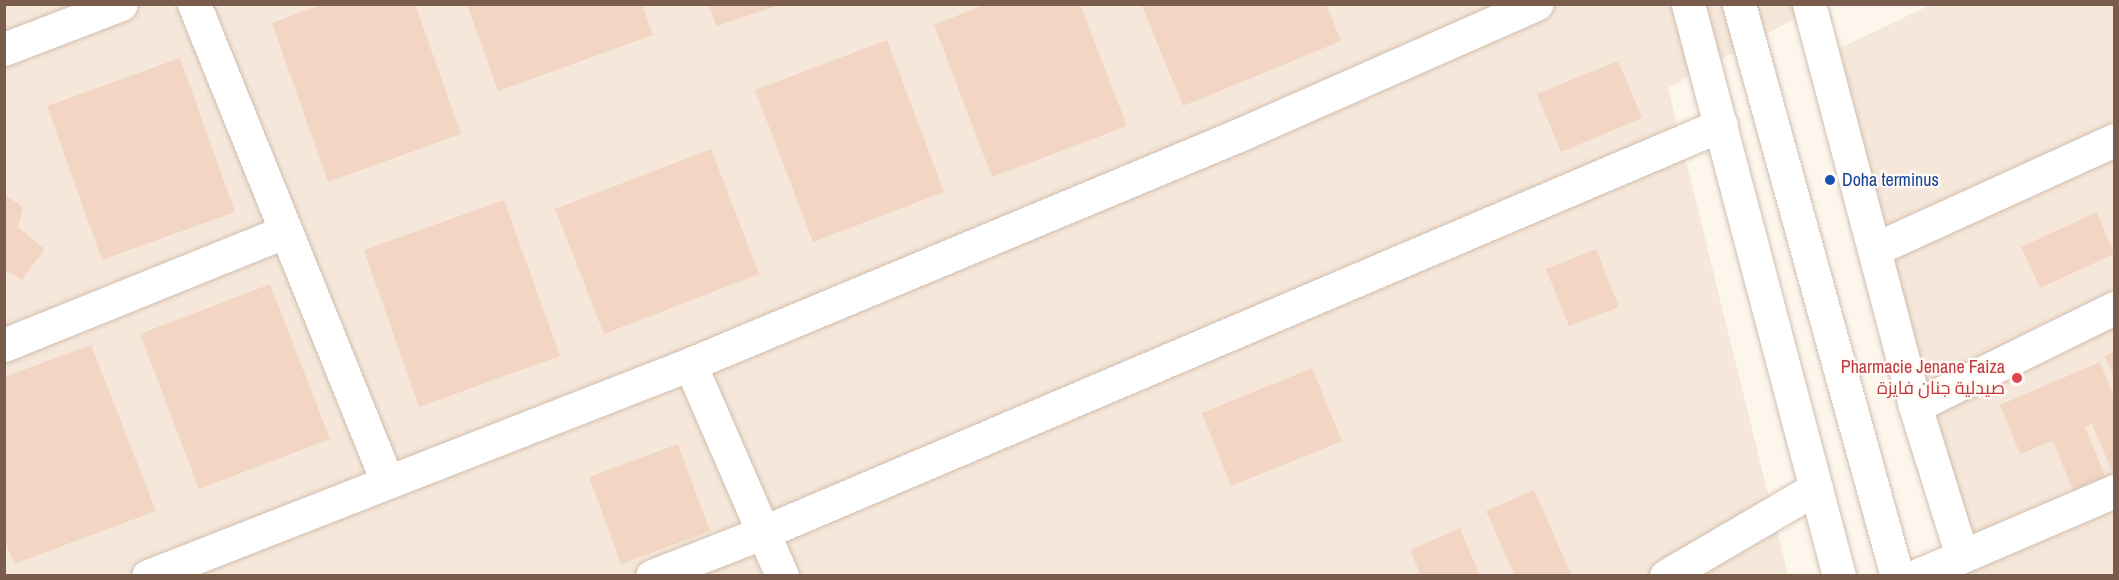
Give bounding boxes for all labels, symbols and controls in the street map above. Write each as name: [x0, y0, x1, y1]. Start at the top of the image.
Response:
place label: Doha terminus: [1842, 169, 1939, 191]
marker: Doha terminus: [1823, 173, 1837, 187]
place label: Pharmacie Jenane Faiza صيدلية جنان فايزة: [1841, 357, 2005, 400]
marker: Pharmacie Jenane Faiza صيدلية جنان فايزة: [2010, 371, 2024, 385]

